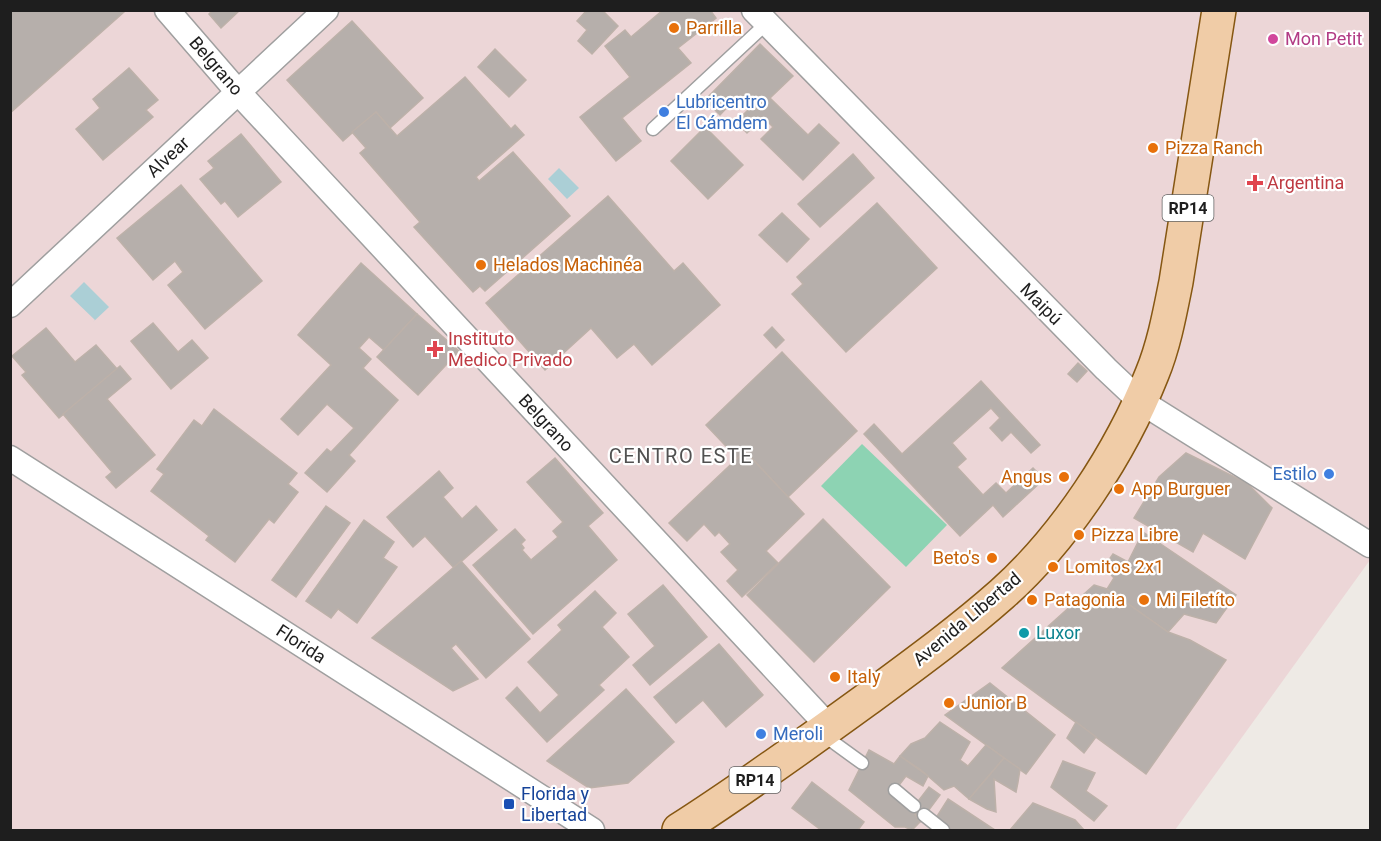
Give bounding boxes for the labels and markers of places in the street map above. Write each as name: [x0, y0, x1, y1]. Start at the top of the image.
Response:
place label: Parrilla: [686, 17, 742, 38]
marker: Parrilla: [667, 21, 681, 35]
place label: Mon Petit: [1285, 28, 1362, 49]
marker: Mon Petit: [1266, 32, 1280, 46]
place label: Lubricentro El Cámdem: [676, 91, 768, 133]
marker: Lubricentro El Cámdem: [657, 105, 671, 119]
place label: Pizza Ranch: [1165, 137, 1263, 158]
marker: Pizza Ranch: [1146, 141, 1160, 155]
place label: Argentina: [1267, 172, 1344, 193]
marker: Argentina: [1248, 176, 1262, 190]
place label: Helados Machinéa: [493, 254, 642, 275]
marker: Helados Machinéa: [474, 258, 488, 272]
place label: Instituto Medico Privado: [448, 328, 573, 370]
marker: Instituto Medico Privado: [426, 340, 444, 358]
place label: Estilo: [1273, 463, 1317, 484]
place label: Angus: [1001, 466, 1052, 487]
marker: Estilo: [1322, 467, 1336, 481]
marker: Angus: [1057, 470, 1071, 484]
place label: App Burguer: [1131, 478, 1230, 499]
marker: App Burguer: [1112, 482, 1126, 496]
place label: Pizza Libre: [1091, 524, 1179, 545]
marker: Pizza Libre: [1072, 528, 1086, 542]
place label: Beto's: [933, 547, 980, 568]
marker: Beto's: [985, 551, 999, 565]
place label: Lomitos 2x1: [1065, 556, 1164, 577]
marker: Lomitos 2x1: [1046, 560, 1060, 574]
place label: Patagonia: [1044, 589, 1125, 610]
place label: Mi Filetíto: [1156, 589, 1235, 610]
marker: Patagonia: [1025, 593, 1039, 607]
marker: Mi Filetíto: [1137, 593, 1151, 607]
place label: Luxor: [1036, 622, 1080, 643]
marker: Luxor: [1017, 626, 1031, 640]
place label: Italy: [847, 666, 881, 687]
marker: Italy: [828, 670, 842, 684]
place label: Junior B: [961, 692, 1027, 713]
marker: Junior B: [942, 696, 956, 710]
place label: Meroli: [773, 723, 823, 744]
marker: Meroli: [754, 727, 768, 741]
place label: Florida y Libertad: [521, 783, 589, 825]
marker: Florida y Libertad: [502, 797, 516, 811]

